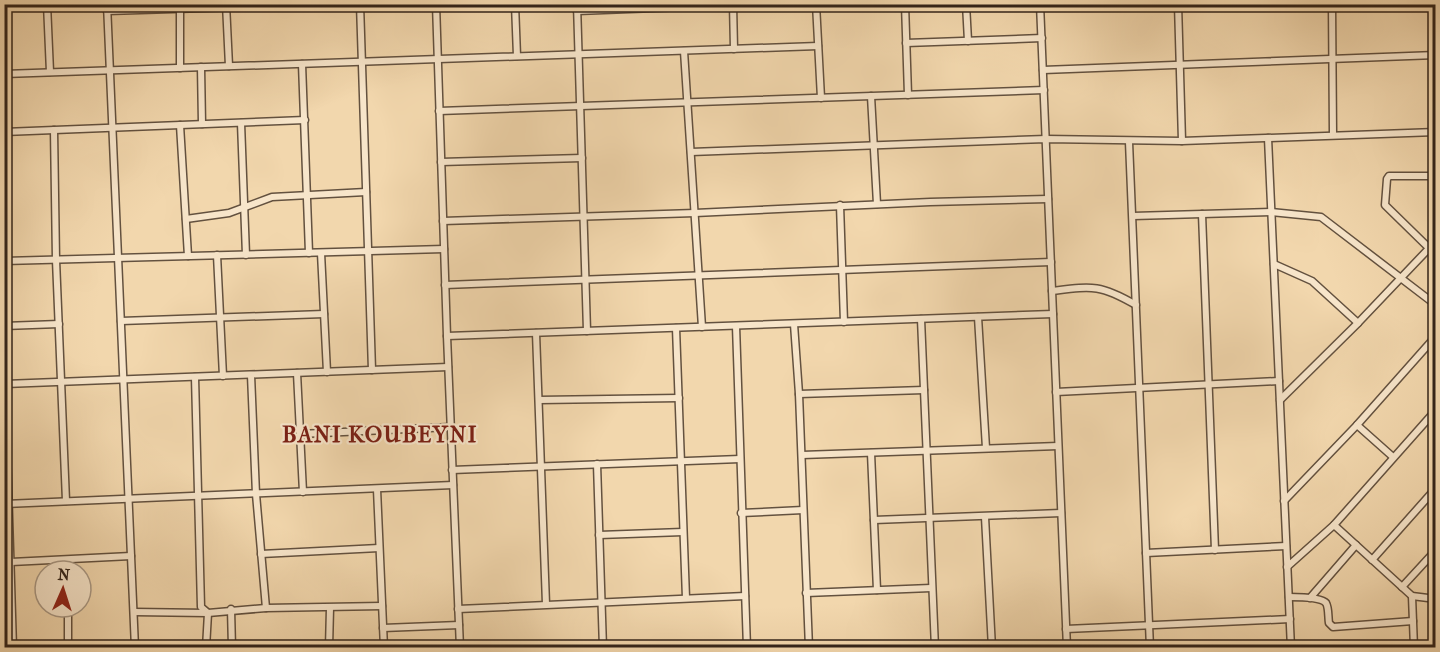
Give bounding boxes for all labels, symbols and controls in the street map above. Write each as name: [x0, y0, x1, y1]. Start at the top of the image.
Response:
district label: BANI KOUBEYNI: [282, 422, 478, 448]
north arrow: [33, 559, 93, 619]
text: N: [57, 565, 71, 584]

